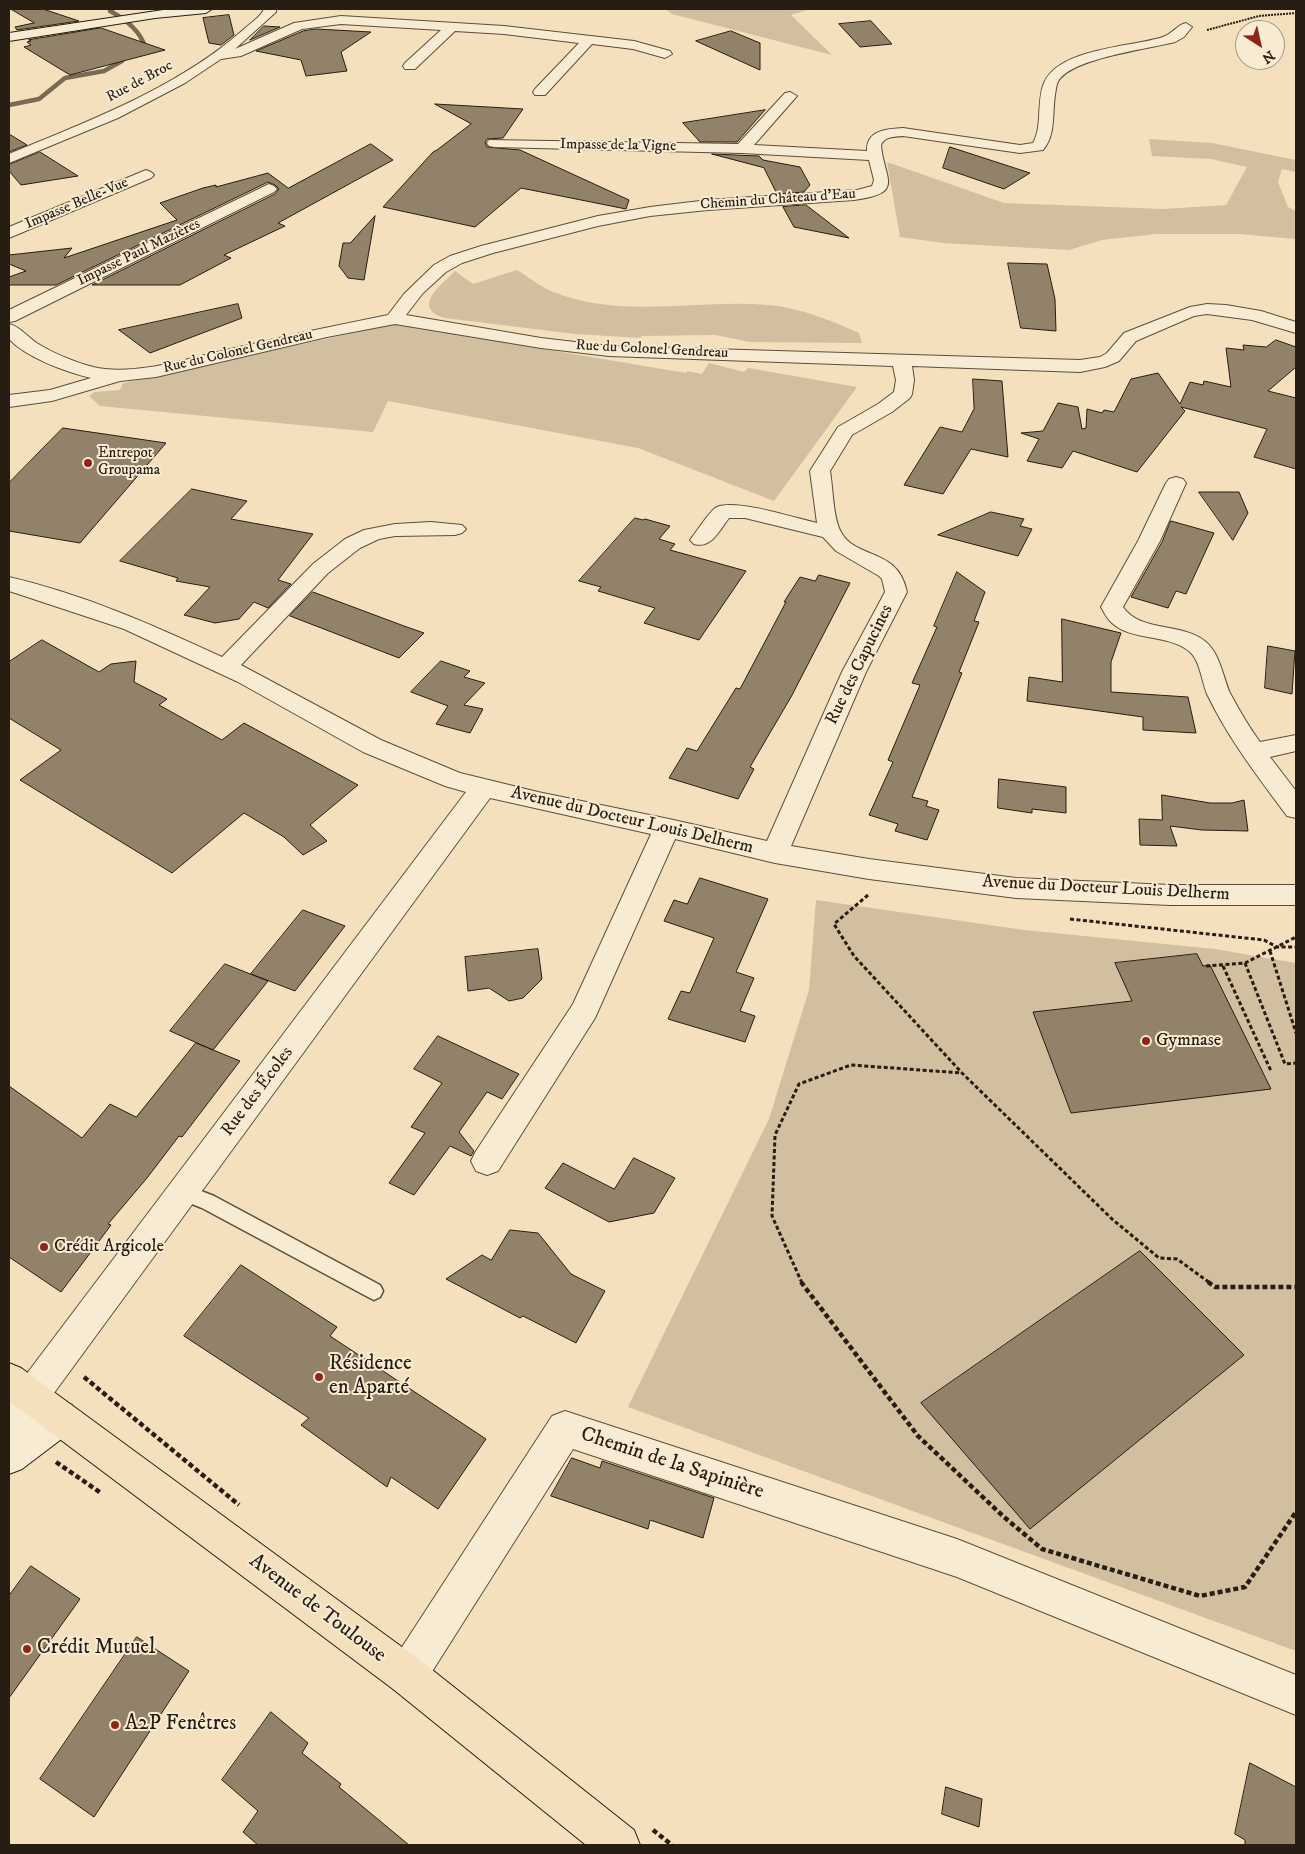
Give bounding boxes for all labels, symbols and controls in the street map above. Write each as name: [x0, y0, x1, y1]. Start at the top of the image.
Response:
north arrow: [1235, 20, 1285, 70]
text: N: [1258, 46, 1278, 67]
street label: Rue de Broc: [104, 57, 176, 107]
street label: Impasse de la Vigne: [560, 136, 676, 156]
street label: Impasse Belle-Vue: [23, 174, 131, 234]
street label: Chemin du Château d'Eau: [700, 186, 856, 214]
street label: Impasse Paul Mazières: [75, 215, 203, 291]
street label: Rue du Colonel Gendreau: [162, 326, 314, 378]
street label: Rue du Colonel Gendreau: [575, 337, 729, 363]
place label: Entrepot Groupama: [98, 445, 160, 480]
marker: Entrepot Groupama: [82, 457, 94, 469]
street label: Rue des Capucines: [822, 601, 898, 729]
street label: Avenue du Docteur Louis Delherm: [509, 783, 755, 859]
street label: Avenue du Docteur Louis Delherm: [982, 872, 1230, 906]
place label: Gymnase: [1156, 1030, 1221, 1052]
marker: Gymnase: [1140, 1035, 1152, 1047]
street label: Rue des Écoles: [217, 1043, 299, 1141]
place label: Crédit Argicole: [54, 1236, 164, 1258]
marker: Crédit Argicole: [38, 1241, 50, 1253]
place label: Résidence en Aparté: [329, 1352, 412, 1402]
marker: Résidence en Aparté: [313, 1371, 325, 1383]
street label: Chemin de la Sapinière: [577, 1422, 767, 1506]
street label: Avenue de Toulouse: [244, 1549, 390, 1669]
place label: Crédit Mutuel: [37, 1636, 155, 1662]
marker: Crédit Mutuel: [21, 1643, 33, 1655]
place label: A2P Fenêtres: [125, 1712, 236, 1738]
marker: A2P Fenêtres: [109, 1719, 121, 1731]

